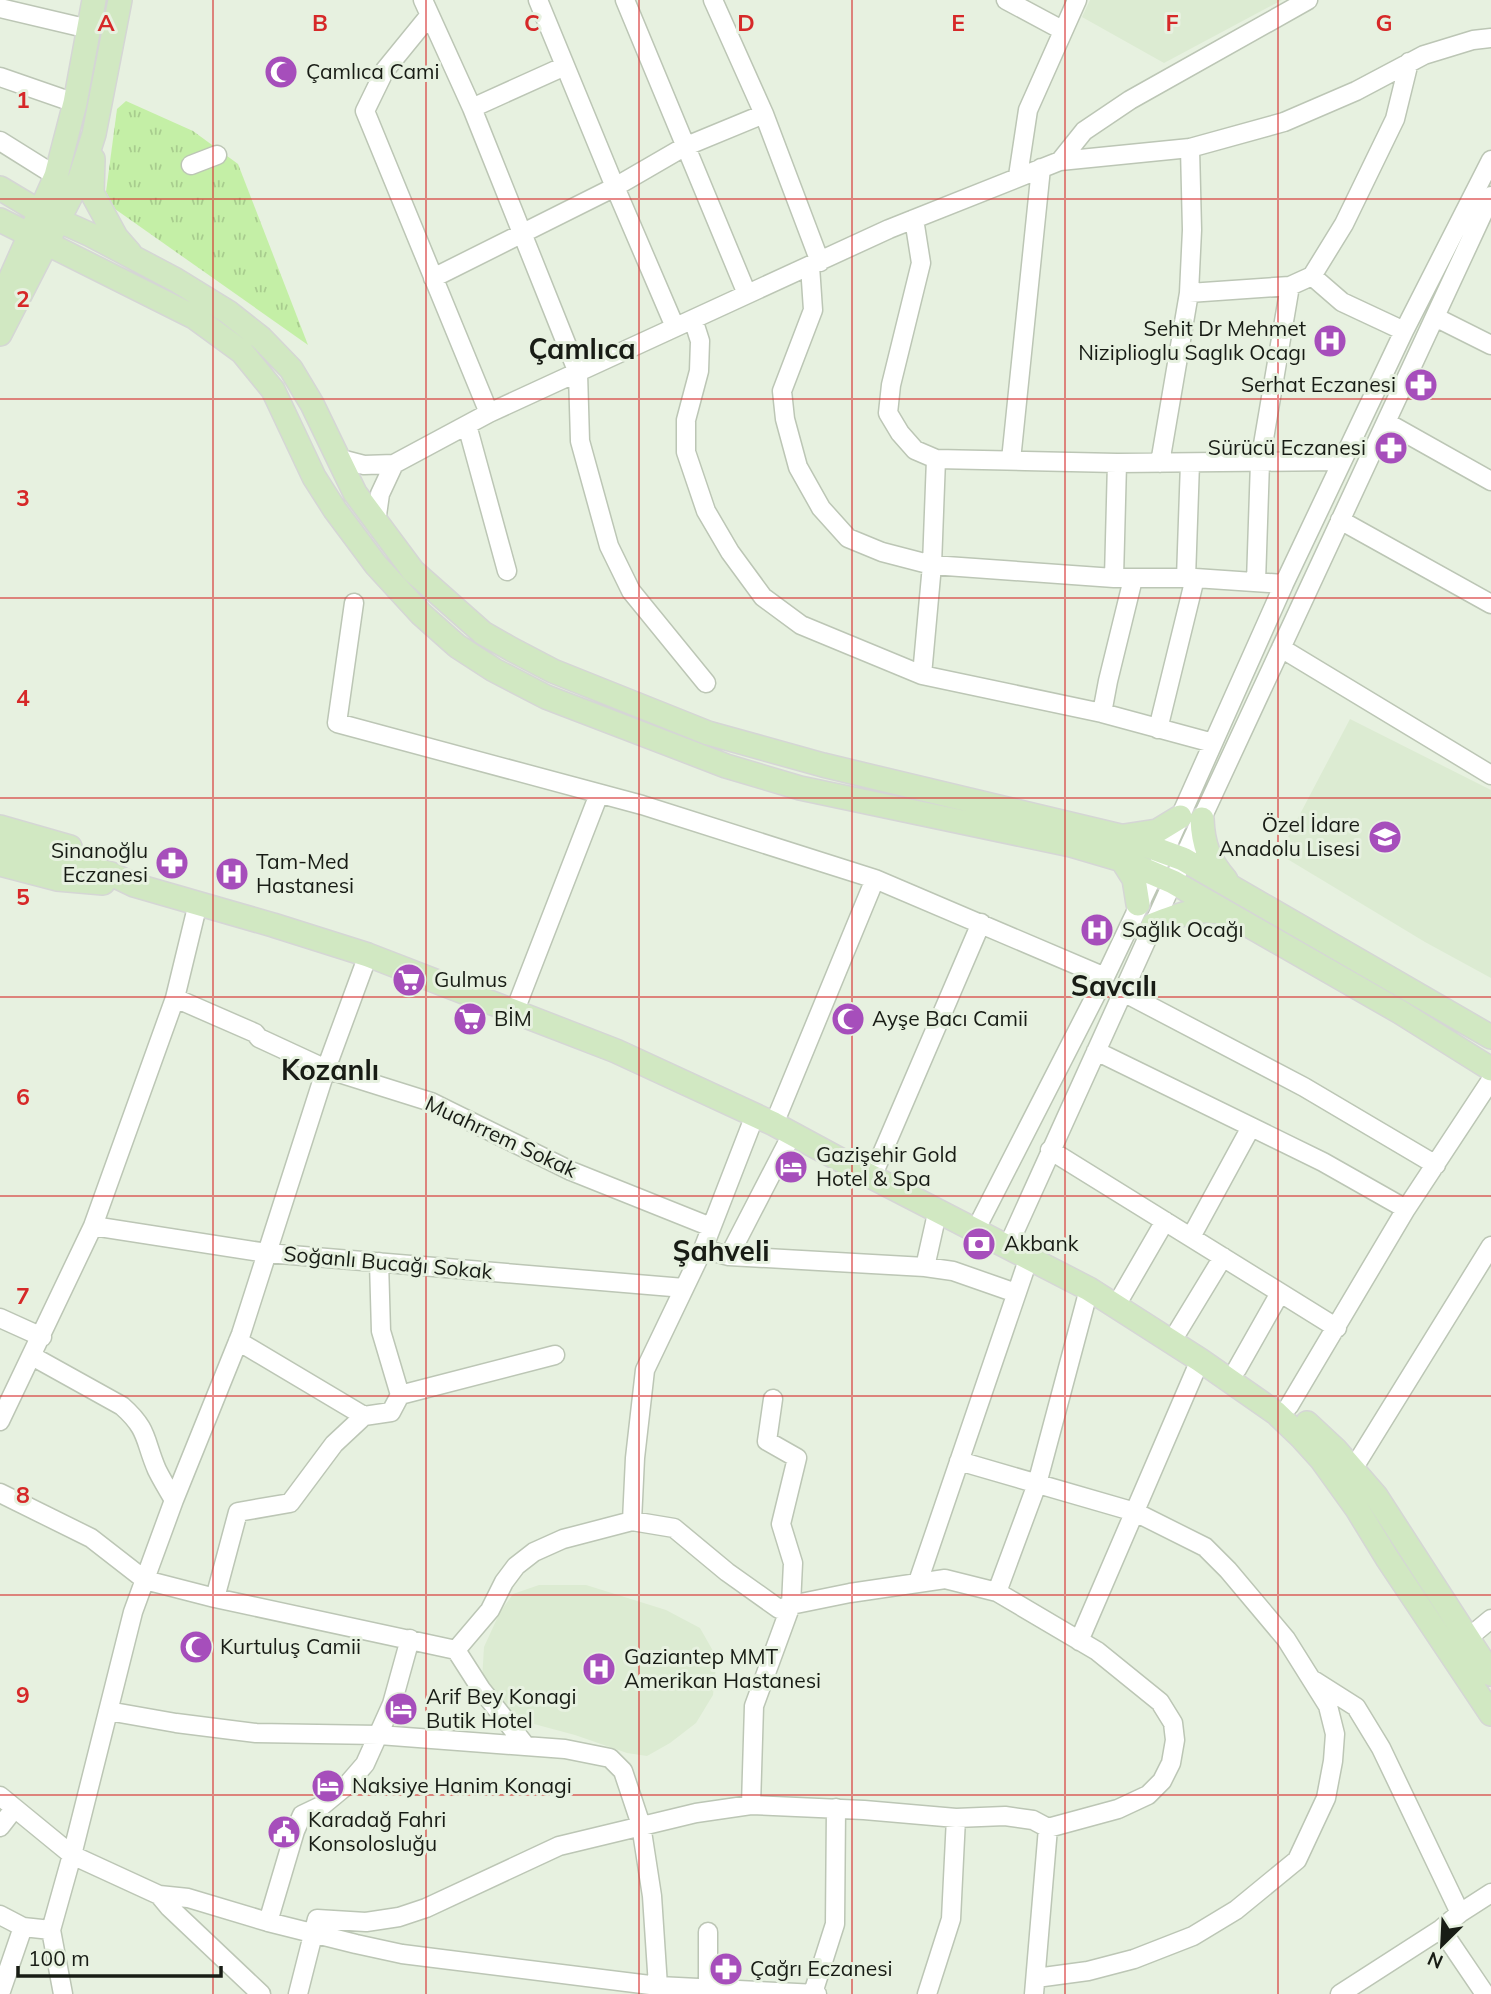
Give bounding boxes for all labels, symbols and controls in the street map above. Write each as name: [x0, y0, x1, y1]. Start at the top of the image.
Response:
text: A: [97, 8, 115, 37]
text: B: [312, 8, 328, 37]
text: C: [524, 8, 540, 37]
text: D: [737, 8, 755, 37]
text: E: [951, 8, 965, 37]
text: F: [1165, 8, 1179, 37]
text: G: [1375, 8, 1393, 37]
mosque icon: Çamlıca Cami: [262, 53, 300, 91]
place label: Çamlıca Cami: [306, 58, 440, 84]
text: 1: [16, 85, 30, 114]
text: 2: [16, 284, 30, 313]
place label: Sehit Dr Mehmet Niziplioglu Saglık Ocagı: [1078, 315, 1306, 365]
hospital icon: Sehit Dr Mehmet Niziplioglu Saglık Ocagı: [1311, 322, 1349, 360]
district label: Çamlıca: [528, 331, 636, 366]
pharmacy icon: Serhat Eczanesi: [1402, 366, 1440, 404]
place label: Serhat Eczanesi: [1241, 371, 1396, 397]
pharmacy icon: Sürücü Eczanesi: [1372, 429, 1410, 467]
place label: Sürücü Eczanesi: [1208, 434, 1366, 460]
text: 3: [16, 483, 30, 512]
text: 4: [16, 683, 30, 712]
place label: Özel İdare Anadolu Lisesi: [1219, 811, 1360, 861]
school or university icon: Özel İdare Anadolu Lisesi: [1366, 818, 1404, 856]
place label: Sinanoğlu Eczanesi: [51, 837, 148, 887]
pharmacy icon: Sinanoğlu Eczanesi: [153, 844, 191, 882]
place label: Tam-Med Hastanesi: [256, 848, 354, 898]
hospital icon: Tam-Med Hastanesi: [213, 855, 251, 893]
text: 5: [16, 882, 30, 911]
hospital icon: Sağlık Ocağı: [1078, 911, 1116, 949]
place label: Sağlık Ocağı: [1122, 916, 1243, 942]
supermarket icon: Gulmus: [390, 961, 428, 999]
place label: Gulmus: [434, 966, 507, 992]
district label: Savcılı: [1071, 968, 1157, 1003]
supermarket icon: BİM: [451, 1000, 489, 1038]
mosque icon: Ayşe Bacı Camii: [829, 1000, 867, 1038]
place label: BİM: [494, 1005, 532, 1031]
place label: Ayşe Bacı Camii: [872, 1005, 1028, 1031]
district label: Kozanlı: [281, 1052, 379, 1087]
text: 6: [16, 1082, 30, 1111]
street label: Muahrrem Sokak: [421, 1090, 582, 1183]
place label: Gazişehir Gold Hotel & Spa: [816, 1141, 957, 1191]
hotel icon: Gazişehir Gold Hotel & Spa: [772, 1148, 810, 1186]
bank icon: Akbank: [960, 1225, 998, 1263]
place label: Akbank: [1004, 1230, 1079, 1256]
district label: Şahveli: [672, 1233, 770, 1268]
street label: Soğanlı Bucağı Sokak: [282, 1240, 494, 1284]
text: 7: [16, 1281, 30, 1310]
text: 8: [16, 1480, 30, 1509]
mosque icon: Kurtuluş Camii: [177, 1628, 215, 1666]
place label: Kurtuluş Camii: [220, 1633, 361, 1659]
place label: Gaziantep MMT Amerikan Hastanesi: [624, 1643, 821, 1693]
hospital icon: Gaziantep MMT Amerikan Hastanesi: [580, 1650, 618, 1688]
text: 9: [16, 1680, 30, 1709]
place label: Arif Bey Konagi Butik Hotel: [426, 1683, 576, 1733]
hotel icon: Arif Bey Konagi Butik Hotel: [382, 1690, 420, 1728]
hotel icon: Naksiye Hanim Konagi: [309, 1767, 347, 1805]
place label: Naksiye Hanim Konagi: [352, 1772, 572, 1798]
place label: Karadağ Fahri Konsolosluğu: [308, 1806, 446, 1856]
public building icon: Karadağ Fahri Konsolosluğu: [265, 1813, 303, 1851]
north arrow: [1407, 1910, 1477, 1980]
scale bar: [18, 1934, 220, 1978]
text: 100 m: [28, 1945, 90, 1971]
text: N: [1424, 1947, 1447, 1974]
pharmacy icon: Çağrı Eczanesi: [707, 1950, 745, 1988]
place label: Çağrı Eczanesi: [750, 1955, 893, 1981]

